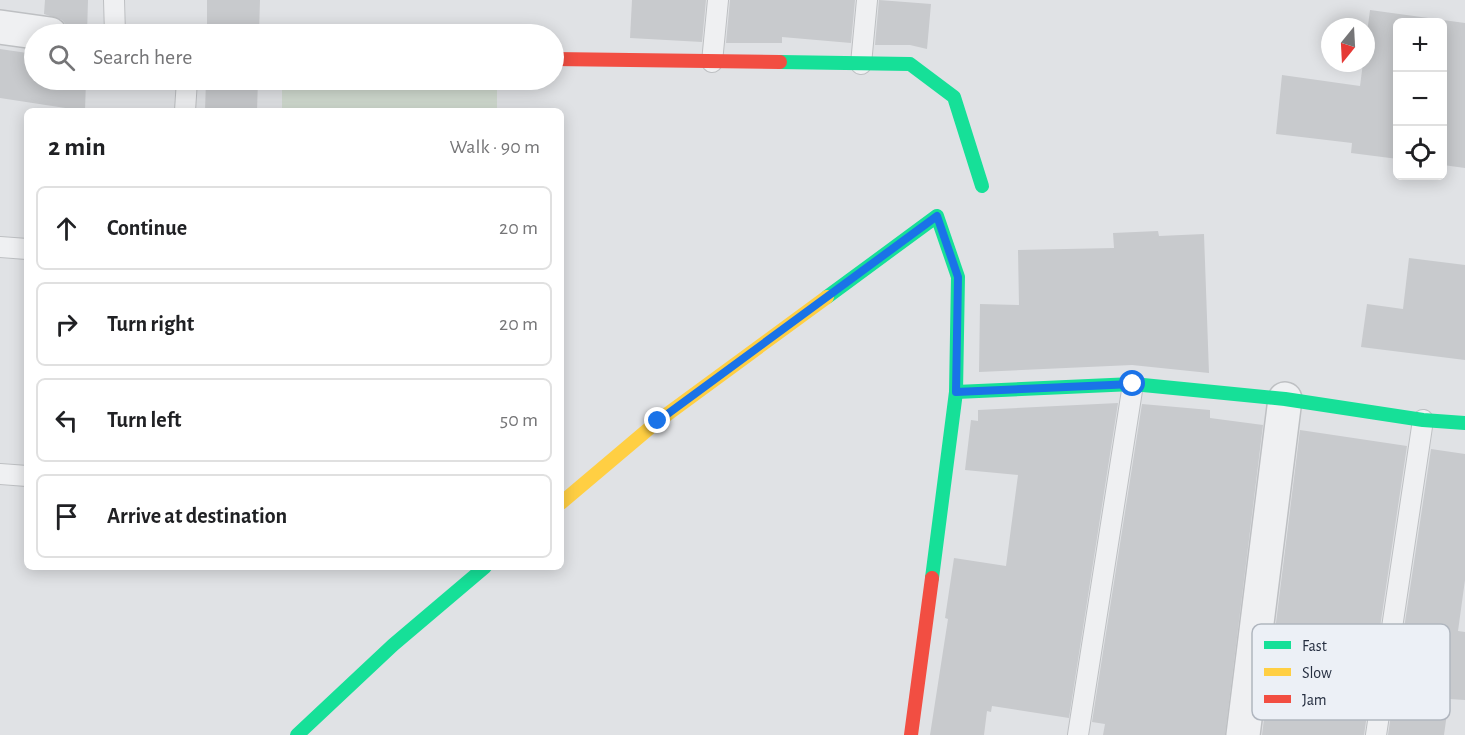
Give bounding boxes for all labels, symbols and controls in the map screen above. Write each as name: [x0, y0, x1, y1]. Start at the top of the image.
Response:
north arrow: [1321, 18, 1375, 72]
map controls: [1393, 18, 1447, 180]
button: +: [1393, 18, 1447, 72]
search box: [24, 24, 564, 90]
icon: search: [45, 41, 78, 74]
text: Search here: [93, 46, 192, 68]
button: −: [1393, 72, 1447, 126]
button: locate: [1393, 126, 1447, 180]
text: 2 min: [48, 134, 106, 160]
text: Walk · 90 m: [449, 137, 540, 157]
icon: ahead: [50, 212, 83, 245]
text: Continue: [107, 217, 187, 239]
text: 20 m: [499, 218, 538, 238]
icon: right: [50, 308, 83, 341]
text: Turn right: [107, 313, 194, 335]
text: 20 m: [499, 314, 538, 334]
route start: [1119, 370, 1145, 396]
icon: left: [50, 404, 83, 437]
route end: [644, 407, 670, 433]
text: Turn left: [107, 409, 181, 431]
text: 50 m: [500, 410, 538, 430]
icon: arrive: [50, 500, 83, 533]
text: Arrive at destination: [107, 505, 287, 527]
legend: [1252, 624, 1450, 720]
text: Fast: [1302, 638, 1327, 654]
text: Slow: [1302, 665, 1332, 681]
text: Jam: [1302, 692, 1327, 708]

